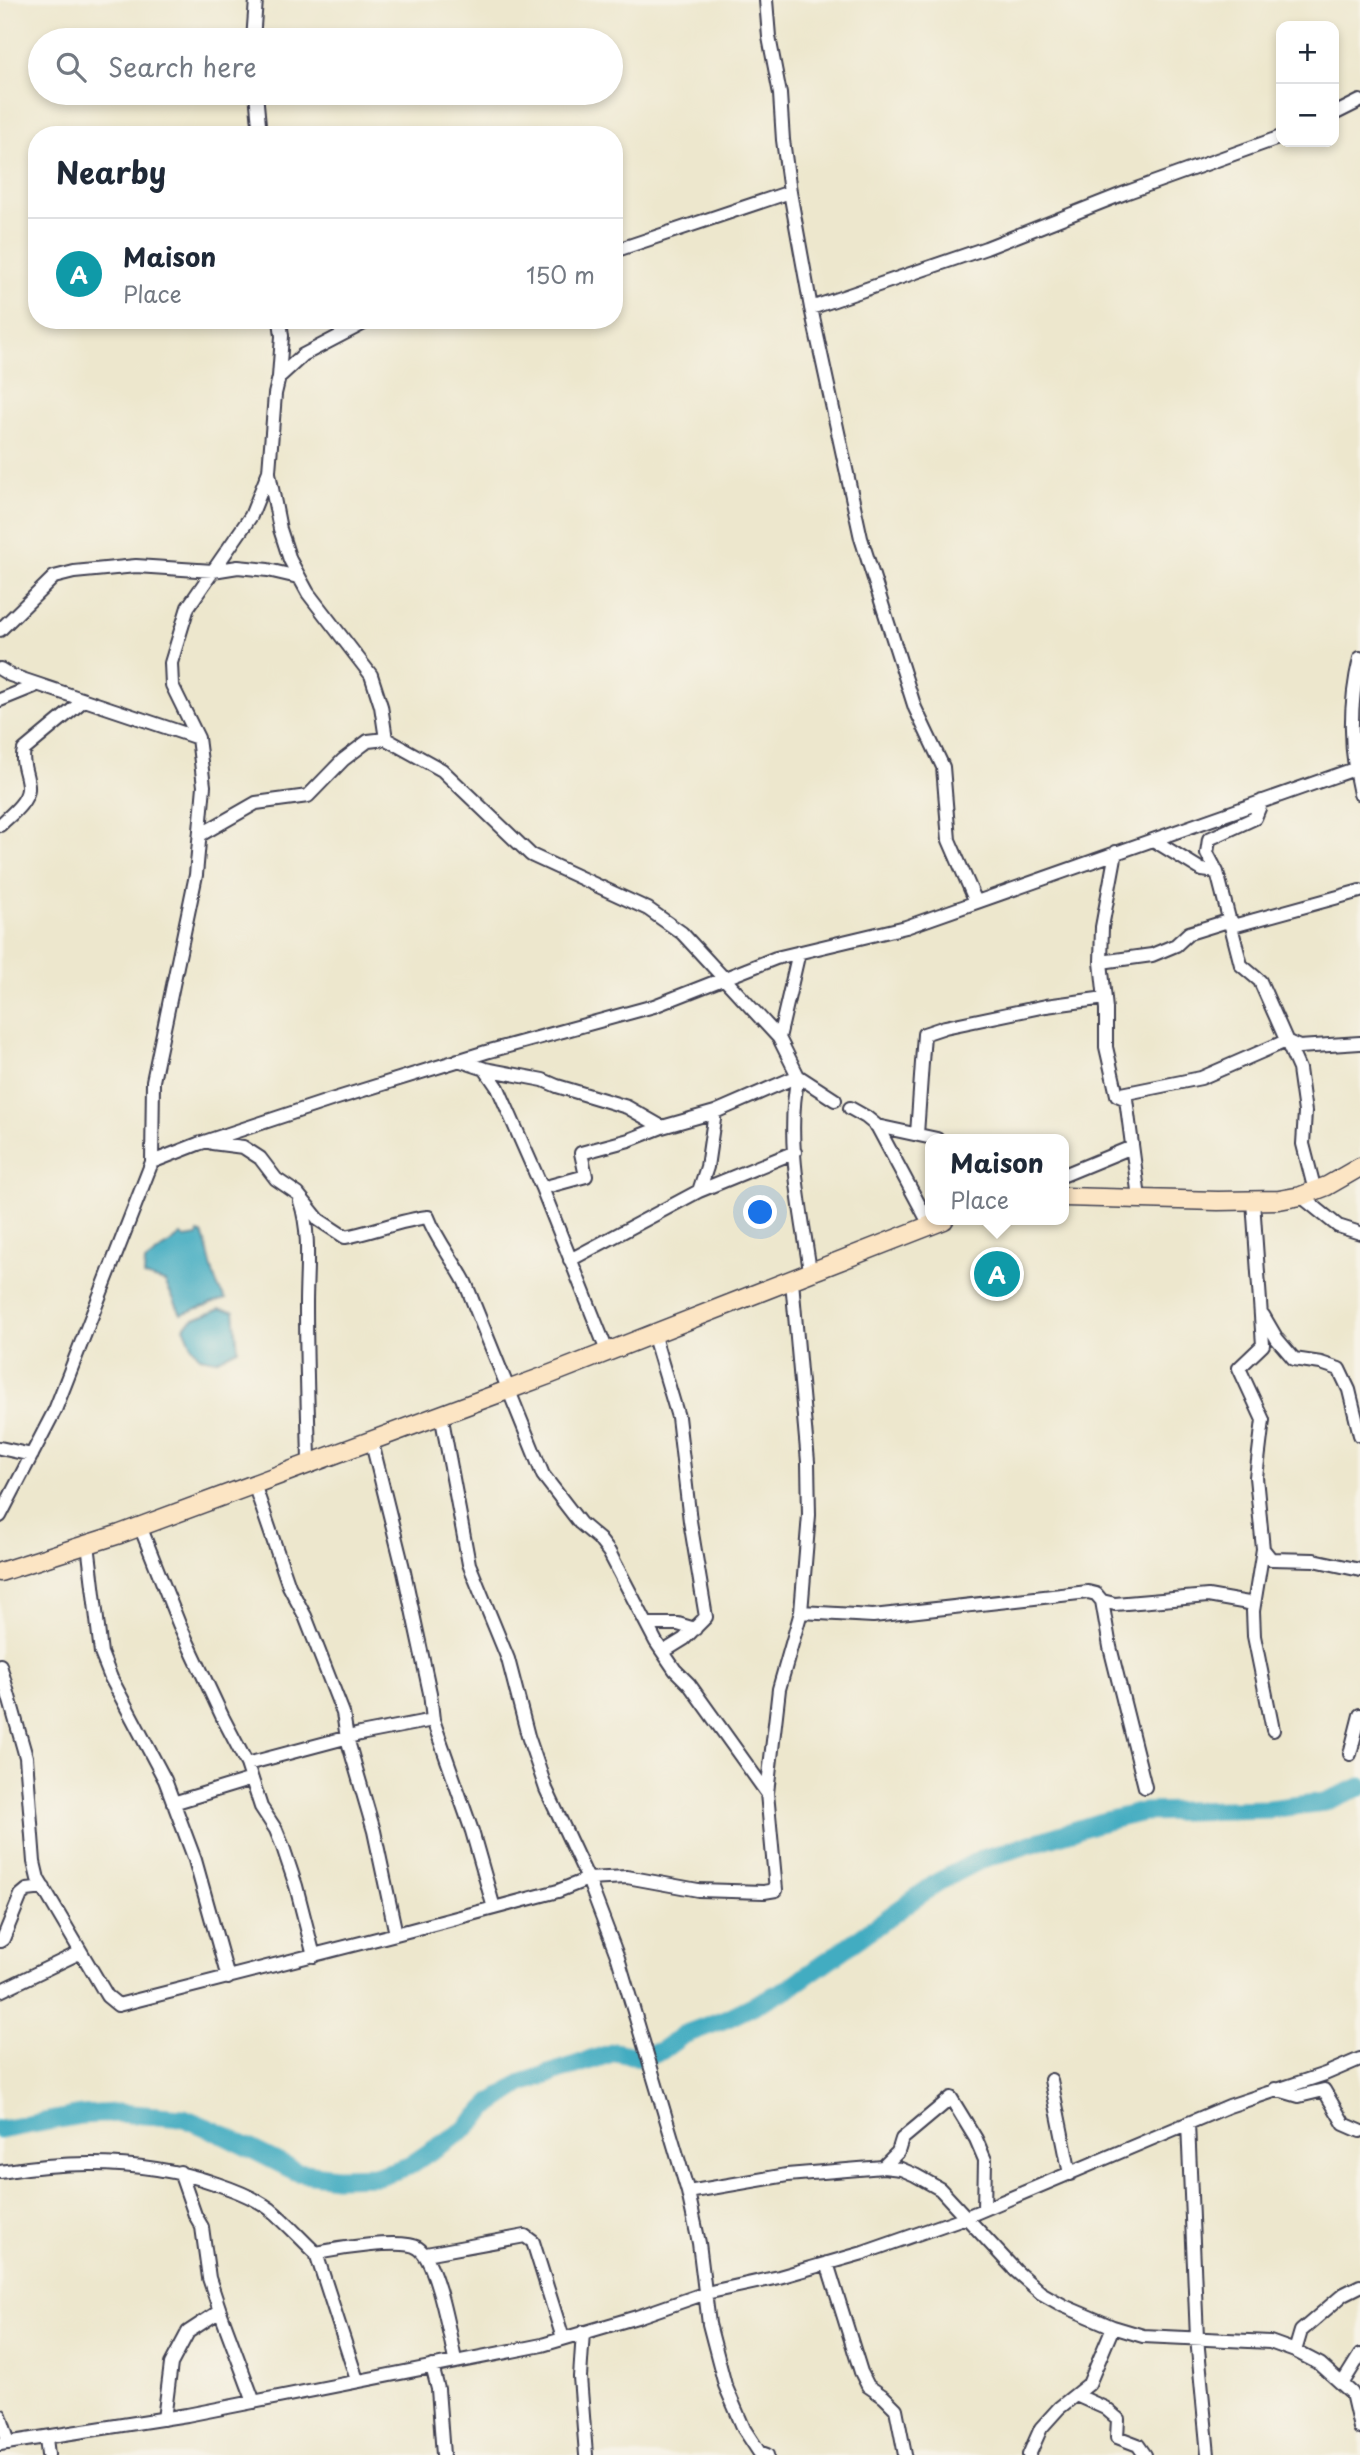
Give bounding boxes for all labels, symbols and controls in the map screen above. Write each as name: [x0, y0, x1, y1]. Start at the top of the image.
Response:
map controls: [1276, 21, 1339, 147]
button: +: [1276, 21, 1339, 84]
search box: [28, 28, 623, 105]
text: Search here: [108, 47, 257, 86]
icon: search: [52, 48, 90, 86]
button: −: [1276, 84, 1339, 147]
text: Nearby: [56, 149, 166, 194]
text: Maison: [123, 237, 216, 276]
text: A: [70, 257, 88, 292]
text: 150 m: [526, 257, 595, 292]
text: Place: [123, 276, 182, 311]
popup: [925, 1134, 1069, 1225]
text: Maison: [950, 1143, 1044, 1182]
text: Place: [950, 1182, 1009, 1217]
your location: [743, 1195, 777, 1229]
pin: A: [974, 1248, 1020, 1300]

